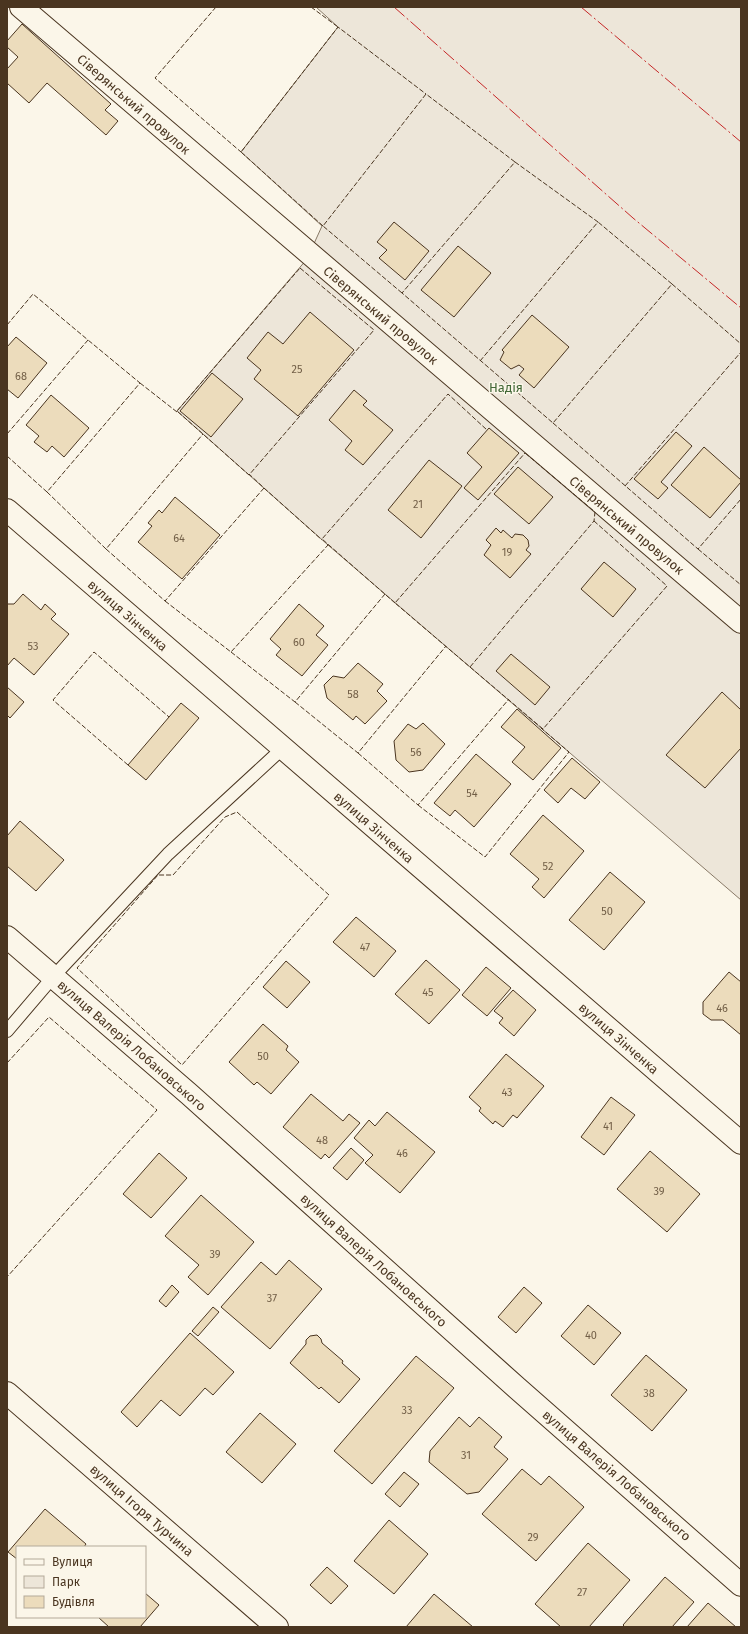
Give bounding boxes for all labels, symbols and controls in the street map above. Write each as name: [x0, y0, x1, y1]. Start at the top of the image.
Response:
street label: Сіверянський провулок: [74, 51, 193, 158]
street label: Сіверянський провулок: [320, 263, 441, 368]
house number: 25: [292, 363, 303, 376]
house number: 68: [15, 370, 27, 383]
park label: Надія: [489, 380, 523, 395]
street label: Сіверянський провулок: [566, 473, 687, 578]
house number: 21: [413, 498, 423, 511]
house number: 64: [173, 532, 185, 545]
house number: 19: [502, 546, 512, 559]
street label: вулиця Зінченка: [85, 577, 171, 654]
house number: 60: [293, 636, 305, 649]
house number: 53: [28, 640, 38, 653]
house number: 58: [347, 688, 359, 701]
house number: 56: [410, 746, 422, 759]
house number: 54: [466, 787, 478, 800]
street label: вулиця Зінченка: [331, 789, 417, 866]
house number: 52: [543, 860, 553, 873]
house number: 50: [601, 905, 613, 918]
house number: 47: [360, 941, 370, 954]
street label: вулиця Валерія Лобановського: [54, 977, 209, 1114]
house number: 45: [422, 986, 434, 999]
street label: вулиця Зінченка: [576, 1000, 662, 1077]
house number: 46: [716, 1002, 728, 1015]
house number: 50: [257, 1050, 269, 1063]
house number: 43: [501, 1086, 513, 1099]
house number: 41: [603, 1120, 613, 1133]
house number: 48: [316, 1134, 328, 1147]
house number: 46: [396, 1147, 408, 1160]
house number: 39: [653, 1185, 665, 1198]
street label: вулиця Валерія Лобановського: [297, 1191, 450, 1330]
house number: 39: [209, 1248, 221, 1261]
house number: 37: [267, 1292, 277, 1305]
house number: 40: [585, 1329, 597, 1342]
house number: 38: [643, 1387, 655, 1400]
house number: 33: [402, 1404, 412, 1417]
street label: вулиця Валерія Лобановського: [539, 1407, 694, 1544]
house number: 31: [461, 1449, 471, 1462]
street label: вулиця Ігоря Турчина: [87, 1461, 196, 1559]
house number: 29: [527, 1531, 539, 1544]
legend: [16, 1546, 146, 1618]
text: Вулиця: [52, 1555, 93, 1569]
text: Парк: [52, 1575, 81, 1589]
house number: 27: [577, 1586, 587, 1599]
text: Будівля: [52, 1595, 95, 1609]

